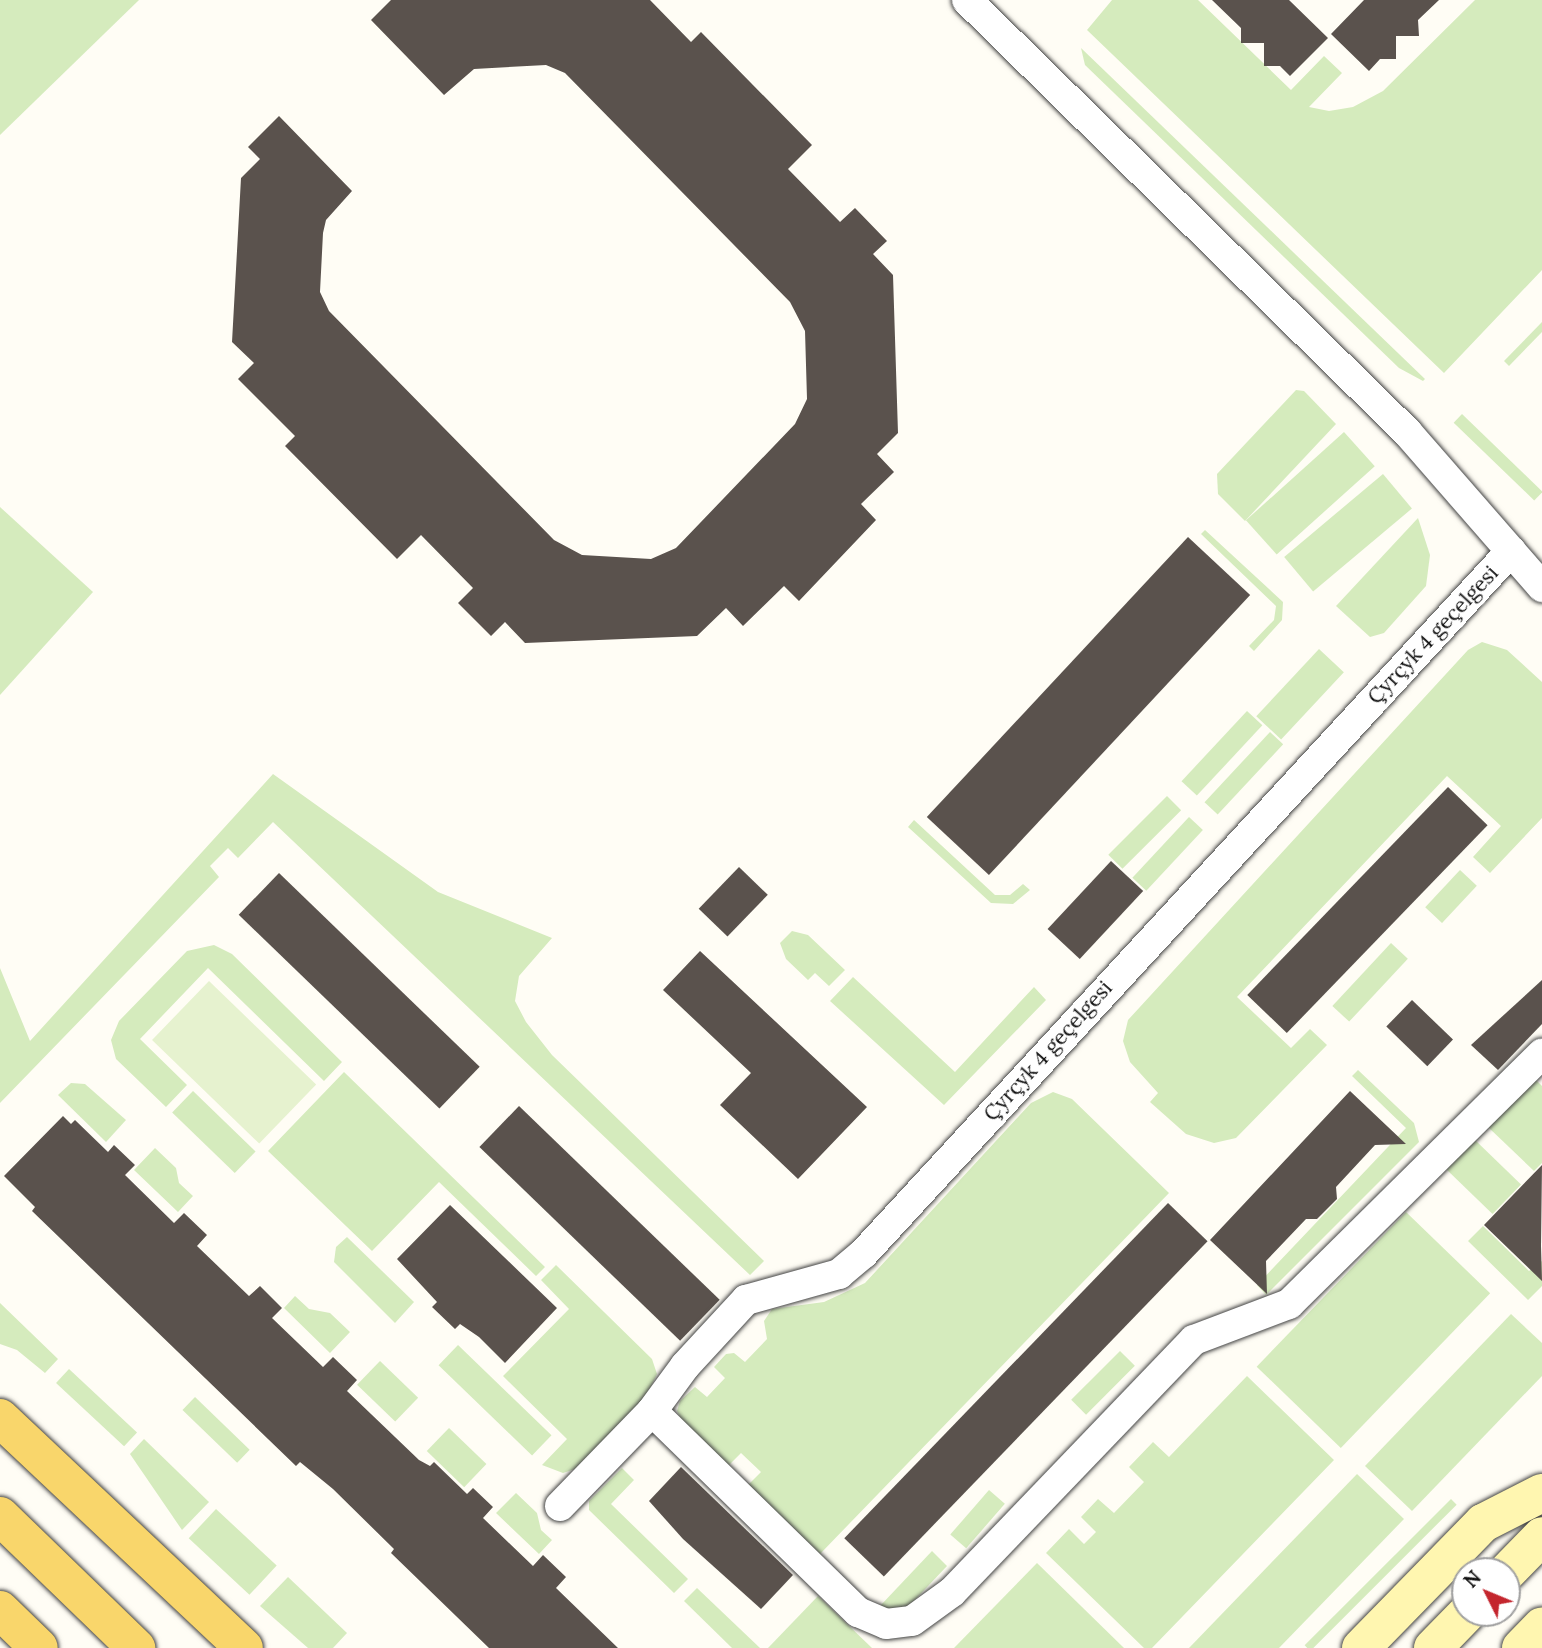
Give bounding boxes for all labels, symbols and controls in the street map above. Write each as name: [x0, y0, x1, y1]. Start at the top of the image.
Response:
street label: Çyrçyk 4 geçelgesi: [1362, 561, 1504, 709]
street label: Çyrçyk 4 geçelgesi: [978, 976, 1118, 1126]
north arrow: [1451, 1557, 1521, 1627]
text: N: [1458, 1565, 1486, 1593]

